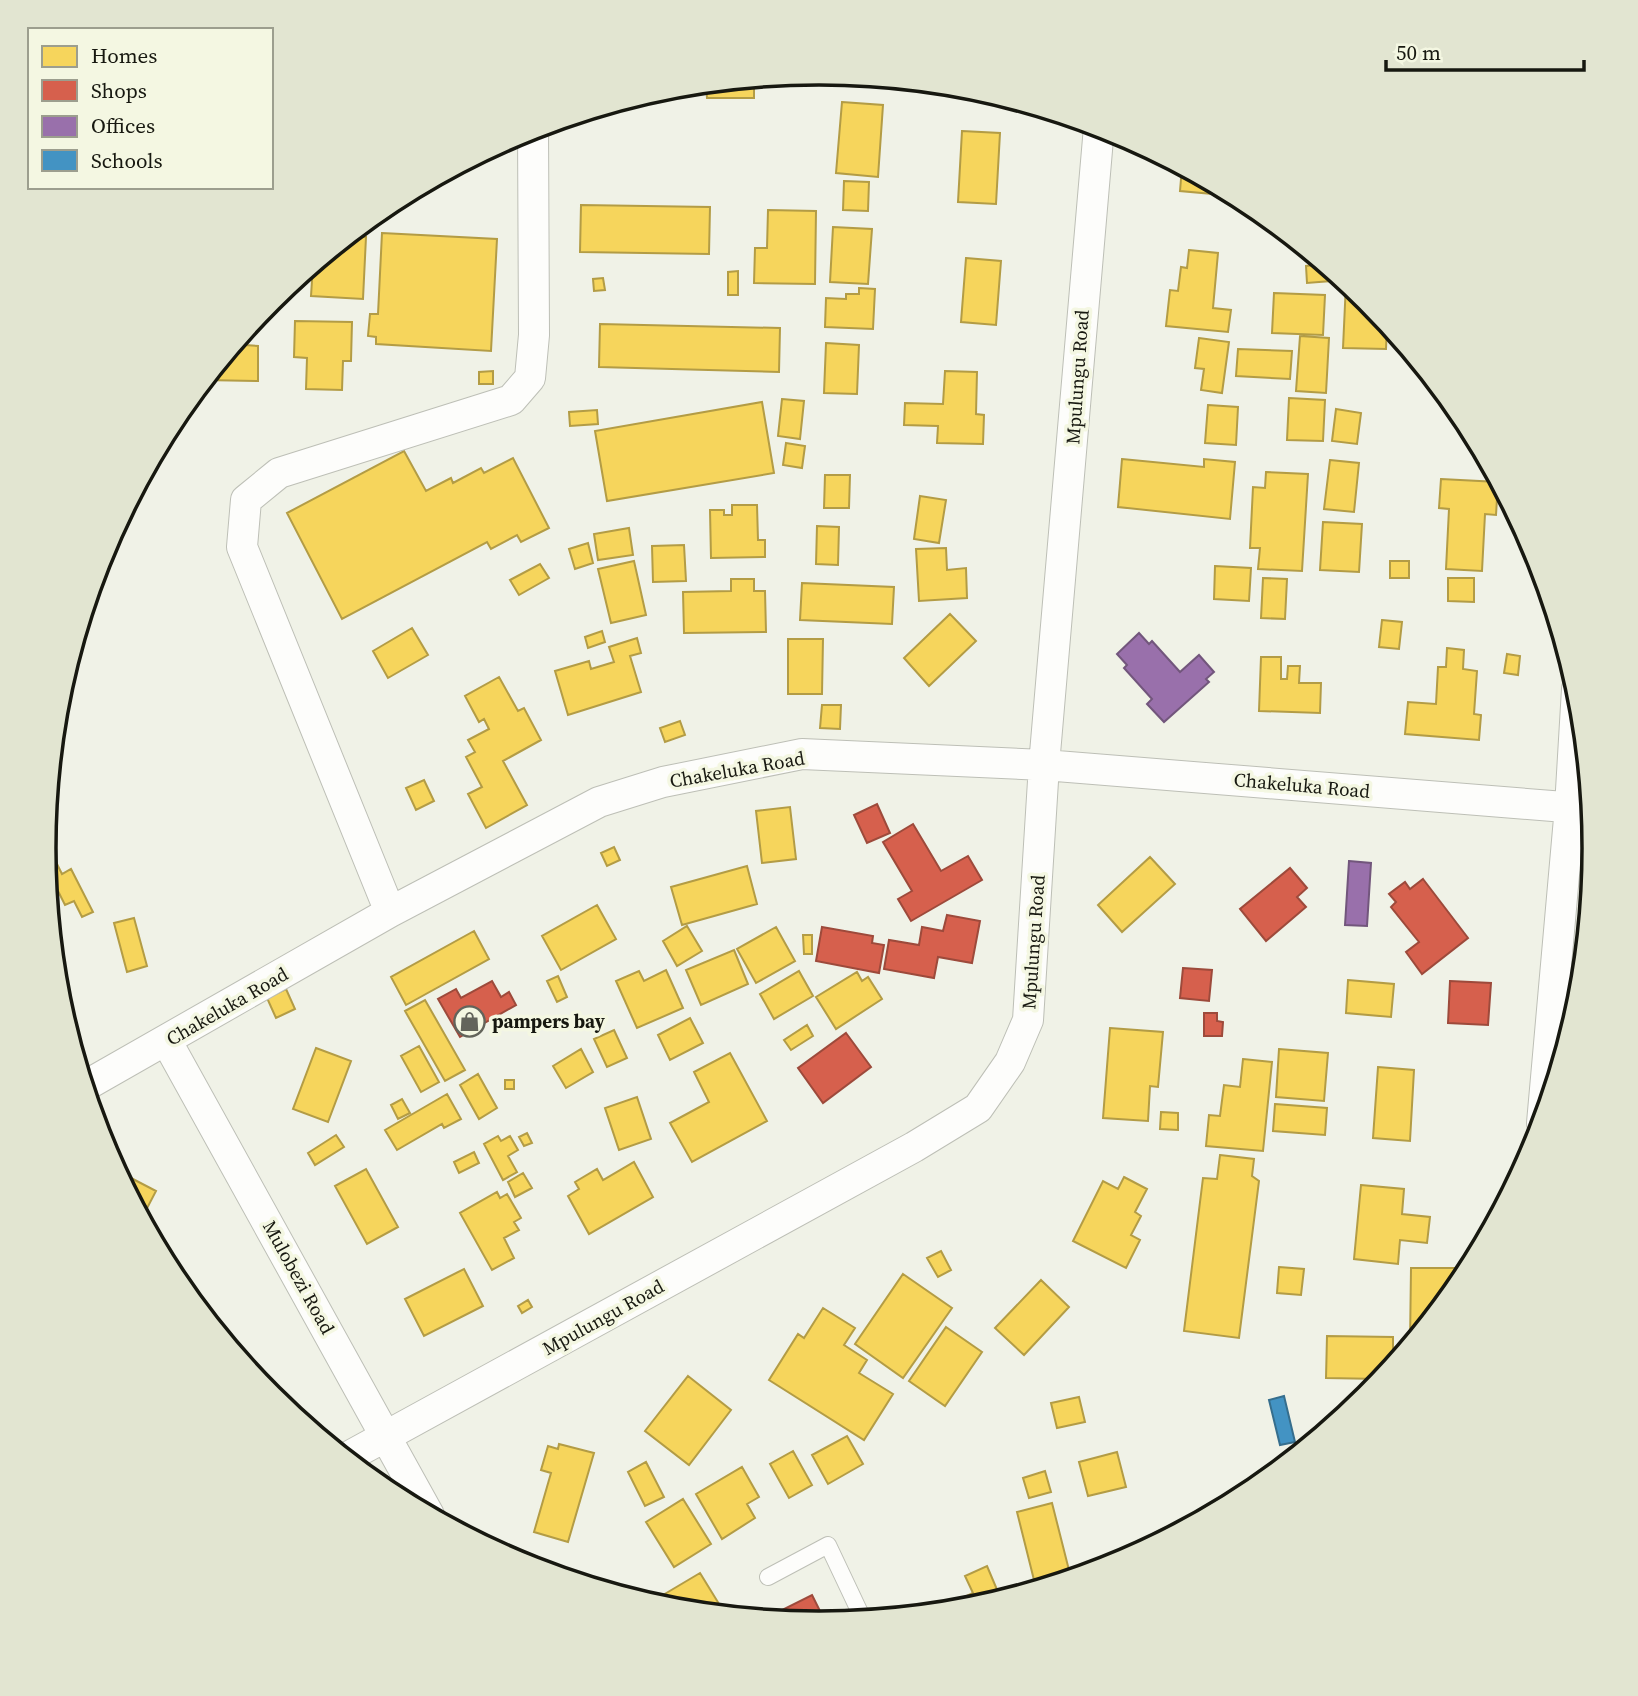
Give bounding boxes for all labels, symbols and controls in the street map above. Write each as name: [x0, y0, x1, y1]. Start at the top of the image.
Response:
legend: [28, 28, 273, 189]
scale bar: [1386, 28, 1584, 72]
text: 50 m: [1396, 38, 1441, 67]
text: Homes: [91, 41, 157, 70]
text: Shops: [91, 76, 147, 105]
text: Offices: [91, 111, 155, 140]
text: Schools: [91, 146, 163, 175]
street label: Mpulungu Road: [1059, 309, 1095, 445]
street label: Chakeluka Road: [667, 744, 807, 794]
street label: Chakeluka Road: [1233, 766, 1371, 804]
street label: Mpulungu Road: [1015, 874, 1051, 1010]
street label: Chakeluka Road: [161, 960, 293, 1051]
shop icon: pampers bay: [452, 1004, 486, 1038]
place label: pampers bay: [492, 1008, 606, 1034]
street label: Mulobezi Road: [257, 1216, 341, 1339]
street label: Mpulungu Road: [538, 1273, 669, 1361]

